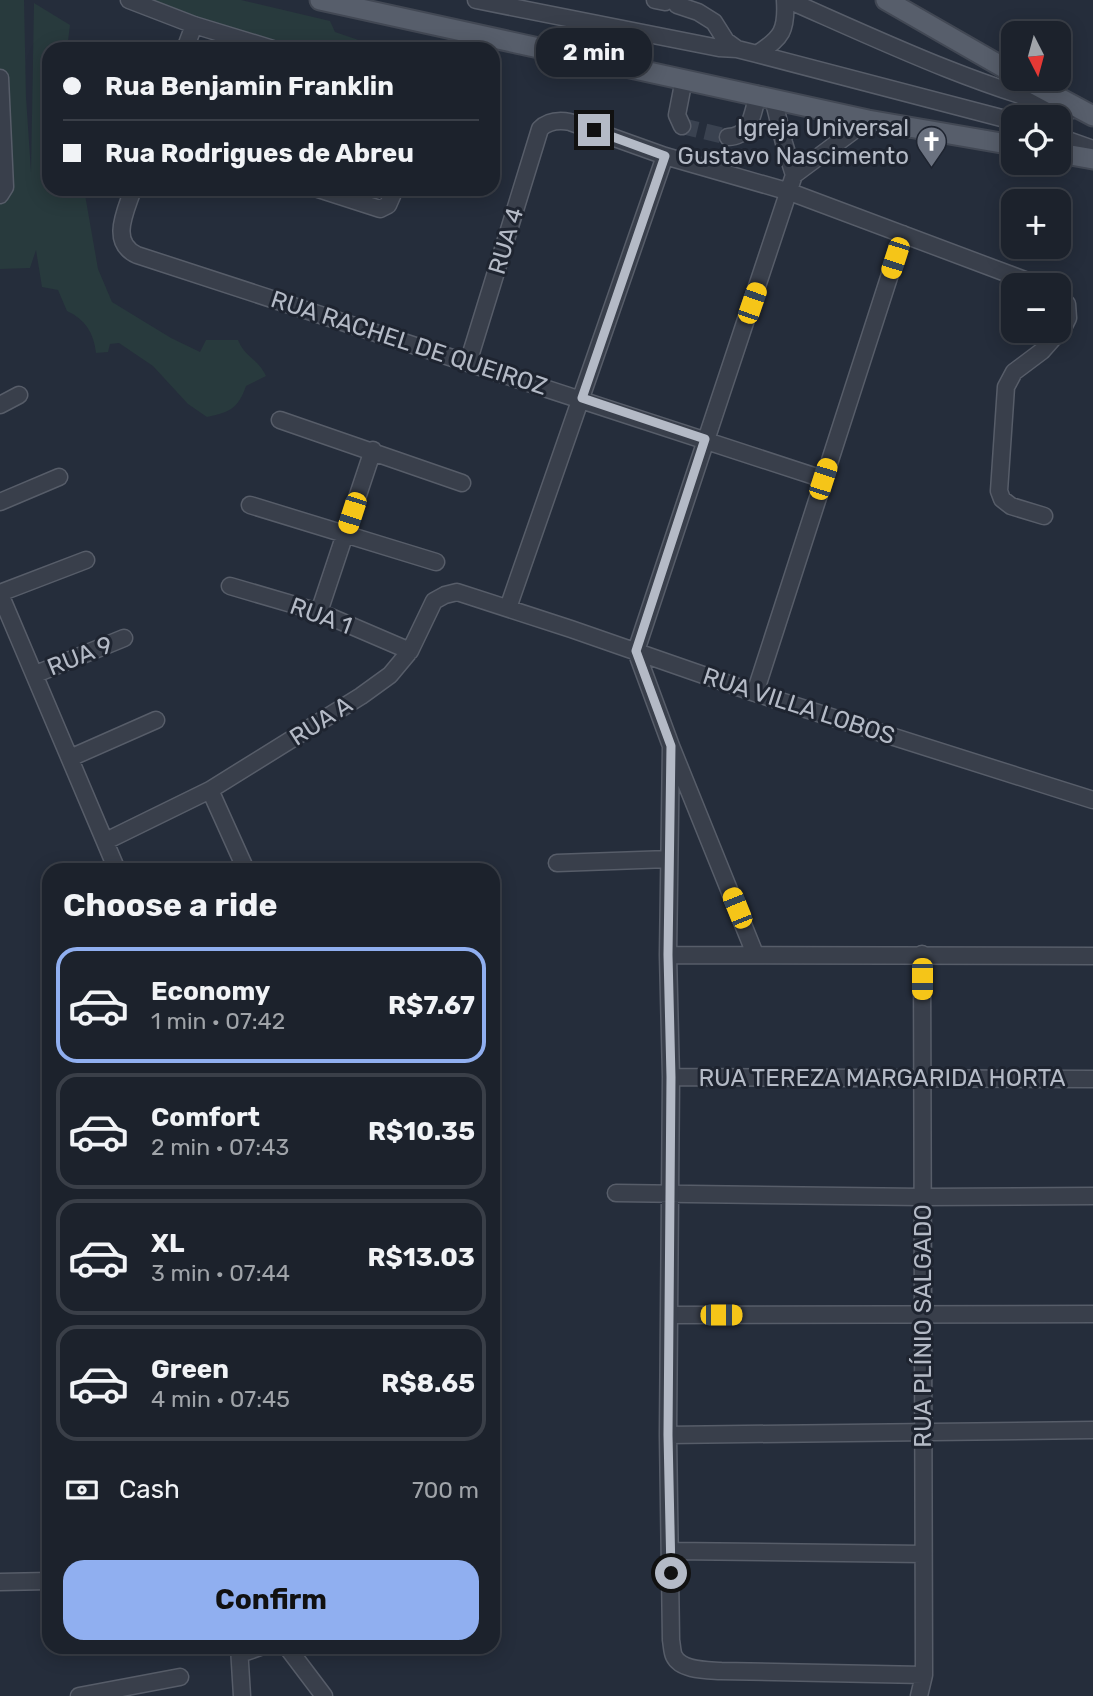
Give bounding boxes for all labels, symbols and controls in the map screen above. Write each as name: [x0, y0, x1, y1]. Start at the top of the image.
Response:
north arrow: [1001, 21, 1071, 91]
map controls: [1001, 21, 1071, 343]
callout: 2 min: [536, 29, 652, 78]
text: 2 min: [563, 38, 625, 66]
text: Rua Benjamin Franklin: [105, 71, 394, 102]
button: locate: [1001, 105, 1071, 175]
route end: [578, 114, 610, 146]
place label: Igreja Universal Gustavo Nascimento: [678, 114, 909, 170]
church icon: Igreja Universal Gustavo Nascimento: [915, 125, 949, 169]
text: Rua Rodrigues de Abreu: [105, 138, 414, 169]
button: +: [1001, 189, 1071, 259]
street label: RUA 4: [483, 204, 529, 278]
car: [879, 235, 912, 281]
button: −: [1001, 273, 1071, 343]
car: [736, 280, 769, 326]
street label: RUA RACHEL DE QUEIROZ: [267, 285, 551, 401]
car: [807, 456, 840, 502]
car: [336, 490, 369, 536]
street label: RUA 1: [286, 592, 356, 640]
street label: RUA 9: [43, 630, 117, 682]
street label: RUA VILLA LOBOS: [699, 662, 899, 750]
street label: RUA A: [284, 690, 358, 752]
car: [720, 885, 755, 931]
text: Choose a ride: [63, 886, 277, 924]
car: [912, 958, 933, 1000]
icon: car: [67, 974, 130, 1037]
text: Economy: [151, 976, 270, 1007]
text: R$7.67: [388, 990, 475, 1021]
text: 1 min · 07:42: [151, 1007, 285, 1035]
street label: RUA TEREZA MARGARIDA HORTA: [698, 1064, 1066, 1092]
icon: car: [67, 1100, 130, 1163]
text: Comfort: [151, 1102, 260, 1133]
text: R$10.35: [368, 1116, 475, 1147]
text: 2 min · 07:43: [151, 1133, 289, 1161]
street label: RUA PLÍNIO SALGADO: [909, 1204, 937, 1448]
icon: car: [67, 1226, 130, 1289]
text: XL: [151, 1228, 184, 1259]
text: R$13.03: [368, 1242, 475, 1273]
text: 3 min · 07:44: [151, 1259, 290, 1287]
car: [701, 1305, 743, 1326]
icon: car: [67, 1352, 130, 1415]
text: Green: [151, 1354, 229, 1385]
text: R$8.65: [381, 1368, 475, 1399]
text: 4 min · 07:45: [151, 1385, 290, 1413]
icon: cash: [63, 1471, 101, 1509]
text: Cash: [119, 1474, 180, 1505]
text: 700 m: [412, 1476, 479, 1504]
route start: [655, 1557, 687, 1589]
button: Confirm: [63, 1560, 479, 1640]

